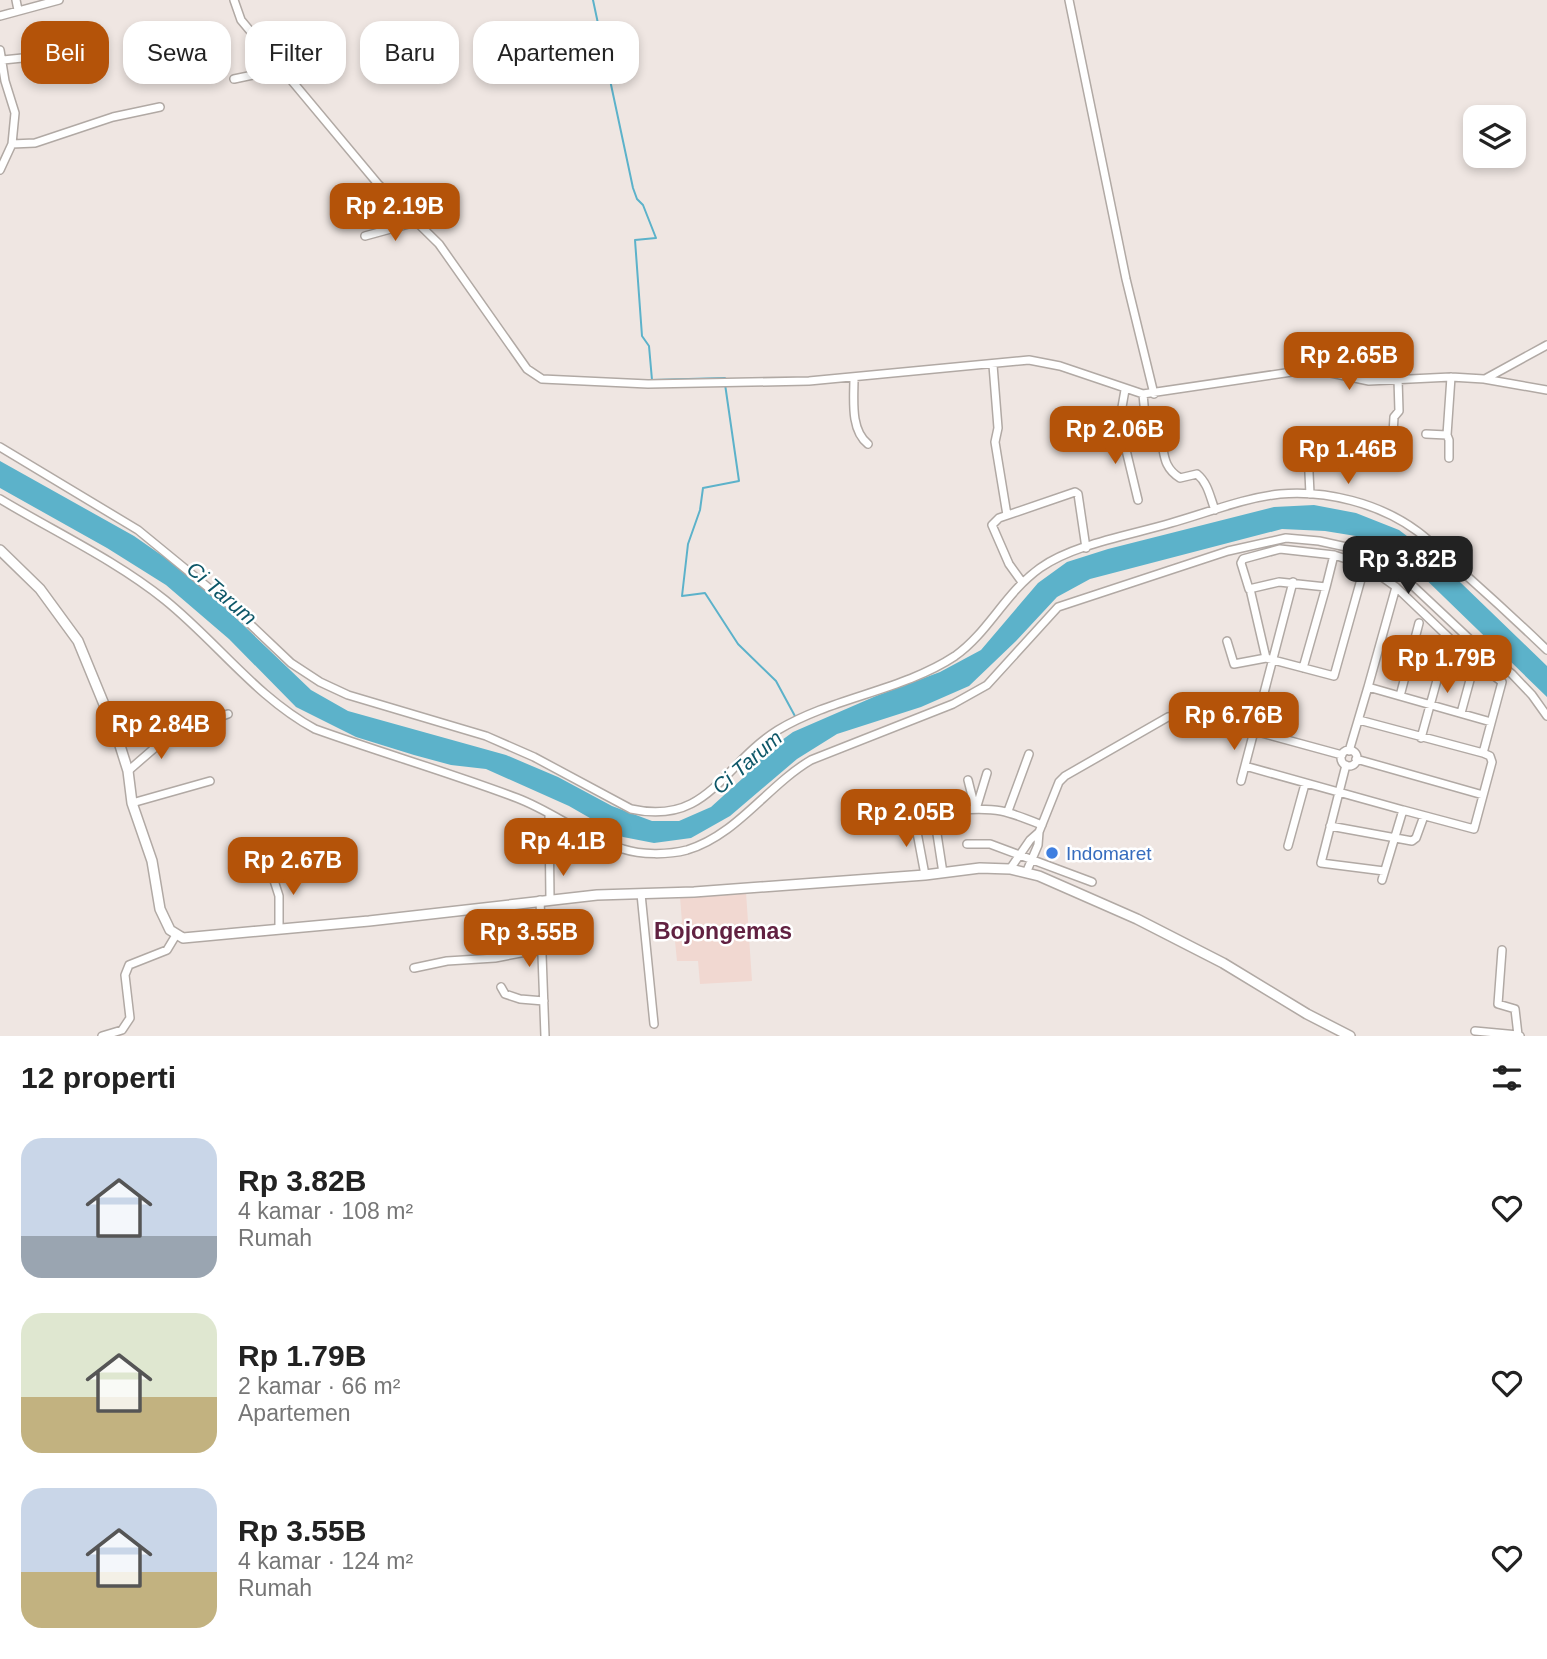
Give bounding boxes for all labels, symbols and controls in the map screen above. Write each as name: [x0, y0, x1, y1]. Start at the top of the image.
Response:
chip: Beli: [21, 21, 109, 84]
chip: Sewa: [123, 21, 231, 84]
chip: Filter: [245, 21, 346, 84]
chip: Baru: [360, 21, 459, 84]
chip: Apartemen: [473, 21, 639, 84]
map controls: [1463, 105, 1526, 168]
button: layers: [1463, 105, 1526, 168]
pin: Rp 2.19B: [323, 184, 467, 243]
text: Rp 2.19B: [346, 193, 444, 219]
pin: Rp 2.65B: [1277, 332, 1421, 392]
text: Rp 2.65B: [1300, 342, 1398, 368]
pin: Rp 2.06B: [1043, 406, 1187, 466]
text: Rp 2.06B: [1066, 416, 1164, 442]
pin: Rp 1.46B: [1276, 426, 1420, 486]
text: Rp 1.46B: [1299, 436, 1397, 462]
pin: Rp 3.82B: [1336, 536, 1480, 596]
text: Rp 3.82B: [1359, 546, 1457, 572]
water label: Ci Tarum: [183, 557, 261, 629]
pin: Rp 1.79B: [1375, 636, 1519, 695]
text: Rp 1.79B: [1398, 645, 1496, 671]
pin: Rp 6.76B: [1162, 692, 1306, 752]
pin: Rp 2.84B: [89, 702, 233, 761]
text: Rp 6.76B: [1185, 702, 1283, 728]
text: Rp 2.84B: [112, 711, 210, 737]
water label: Ci Tarum: [708, 726, 786, 798]
pin: Rp 2.05B: [834, 790, 978, 849]
text: Rp 2.05B: [857, 799, 955, 825]
pin: Rp 4.1B: [498, 818, 628, 878]
text: Rp 4.1B: [520, 828, 606, 854]
pin: Rp 2.67B: [221, 838, 365, 897]
place label: Indomaret: [1066, 843, 1152, 864]
marker: Indomaret: [1044, 845, 1060, 861]
text: Rp 2.67B: [244, 847, 342, 873]
pin: Rp 3.55B: [457, 909, 601, 969]
district label: Bojongemas: [654, 918, 792, 944]
text: Rp 3.55B: [480, 919, 578, 945]
icon: filters: [1488, 1059, 1526, 1097]
text: 12 properti: [21, 1061, 176, 1094]
text: Rp 3.82B: [238, 1164, 366, 1197]
icon: home: [77, 1166, 161, 1250]
icon: heart: [1488, 1189, 1526, 1227]
text: 4 kamar · 108 m²: [238, 1198, 413, 1224]
text: Rumah: [238, 1225, 312, 1251]
text: Rp 1.79B: [238, 1339, 366, 1372]
icon: home: [77, 1341, 161, 1425]
icon: heart: [1488, 1364, 1526, 1402]
text: 2 kamar · 66 m²: [238, 1373, 400, 1399]
text: Apartemen: [238, 1400, 351, 1426]
text: Rp 3.55B: [238, 1514, 366, 1547]
icon: home: [77, 1516, 161, 1600]
icon: heart: [1488, 1539, 1526, 1577]
text: 4 kamar · 124 m²: [238, 1548, 413, 1574]
text: Rumah: [238, 1575, 312, 1601]

